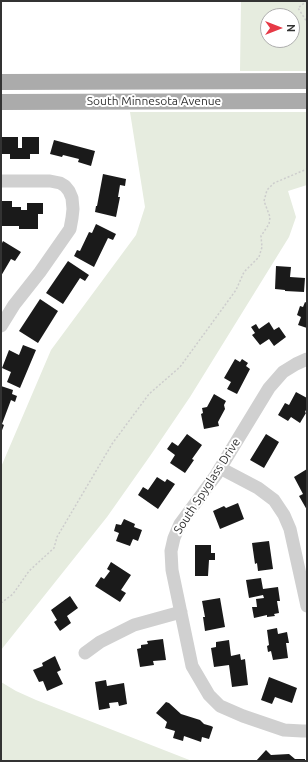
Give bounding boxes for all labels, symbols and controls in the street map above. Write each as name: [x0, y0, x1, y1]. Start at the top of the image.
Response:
north arrow: [260, 8, 300, 48]
text: N: [285, 24, 297, 32]
street label: South Minnesota Avenue: [87, 94, 221, 108]
street label: South Spyglass Drive: [171, 435, 243, 537]

